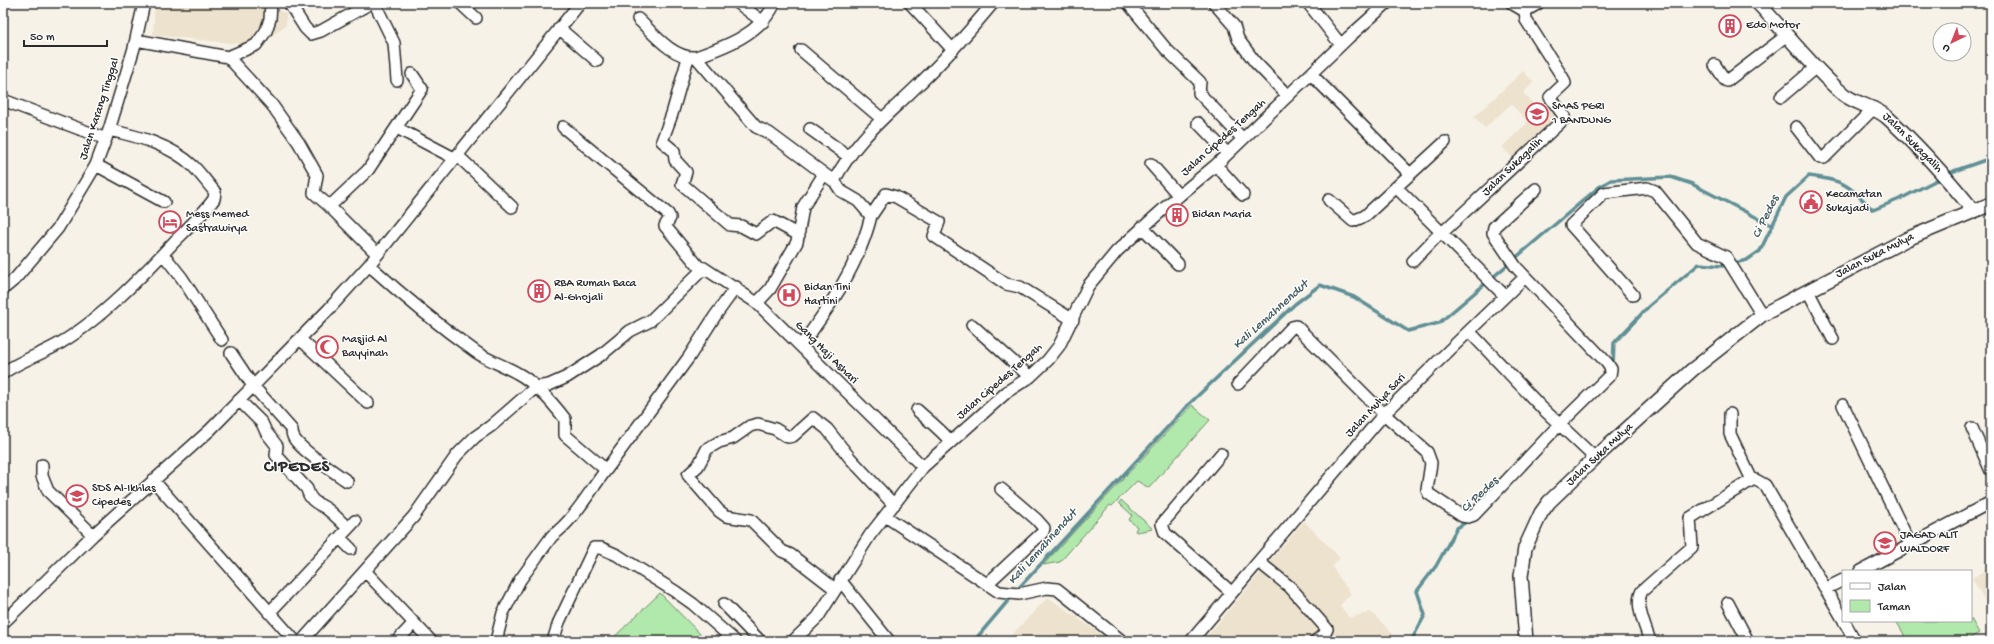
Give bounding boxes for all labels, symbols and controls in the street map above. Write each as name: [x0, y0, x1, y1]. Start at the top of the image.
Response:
building icon: Edo Motor: [1717, 13, 1743, 39]
place label: Edo Motor: [1746, 19, 1801, 33]
scale bar: [24, 22, 107, 48]
north arrow: [1932, 22, 1972, 62]
text: 50 m: [30, 31, 55, 45]
text: U: [1940, 41, 1953, 54]
street label: Jalan Karang Tinggal: [77, 56, 123, 162]
street label: Jalan Cipedes Tengah: [1179, 96, 1270, 180]
place label: SMAS PGRI 1 BANDUNG: [1551, 100, 1611, 128]
school or university icon: SMAS PGRI 1 BANDUNG: [1524, 101, 1550, 127]
street label: Jalan Sukagalih: [1879, 110, 1945, 176]
street label: Jalan Sukagalih: [1480, 134, 1547, 200]
place label: Kecamatan Sukajadi: [1826, 188, 1882, 216]
public building icon: Kecamatan Sukajadi: [1798, 189, 1824, 215]
water label: Ci Pedes: [1749, 192, 1783, 241]
building icon: Bidan Maria: [1164, 202, 1190, 228]
place label: Mess Memed Sastrawirya: [186, 208, 249, 236]
place label: Bidan Maria: [1191, 208, 1252, 222]
hotel icon: Mess Memed Sastrawirya: [157, 209, 183, 235]
street label: Jalan Suka Mulya: [1833, 230, 1917, 282]
water label: Kali Lemahnendut: [1230, 275, 1314, 353]
place label: RBA Rumah Baca Al-Ghojali: [554, 277, 637, 305]
building icon: RBA Rumah Baca Al-Ghojali: [526, 278, 552, 304]
place label: Bidan Tini Hartini: [803, 281, 851, 309]
hospital icon: Bidan Tini Hartini: [776, 282, 802, 308]
street label: Gang Haji Ashari: [792, 319, 861, 388]
place label: Masjid Al Bayyinah: [341, 333, 389, 361]
mosque icon: Masjid Al Bayyinah: [314, 334, 340, 360]
street label: Jalan Cipedes Tengah: [954, 341, 1046, 423]
street label: Jalan Mulya Sari: [1343, 371, 1409, 441]
street label: Jalan Suka Mulya: [1564, 420, 1636, 489]
district label: CIPEDES: [263, 459, 330, 478]
water label: Ci Pedes: [1458, 473, 1503, 516]
place label: SDS Al-Ikhlas Cipedes: [92, 482, 156, 510]
school or university icon: SDS Al-Ikhlas Cipedes: [64, 483, 90, 509]
water label: Kali Lemahnendut: [1005, 504, 1083, 588]
place label: JAGAD ALIT WALDORF: [1900, 529, 1959, 557]
school or university icon: JAGAD ALIT WALDORF: [1872, 530, 1898, 556]
legend: [1842, 570, 1972, 622]
text: Jalan: [1878, 581, 1906, 595]
text: Taman: [1877, 601, 1910, 615]

